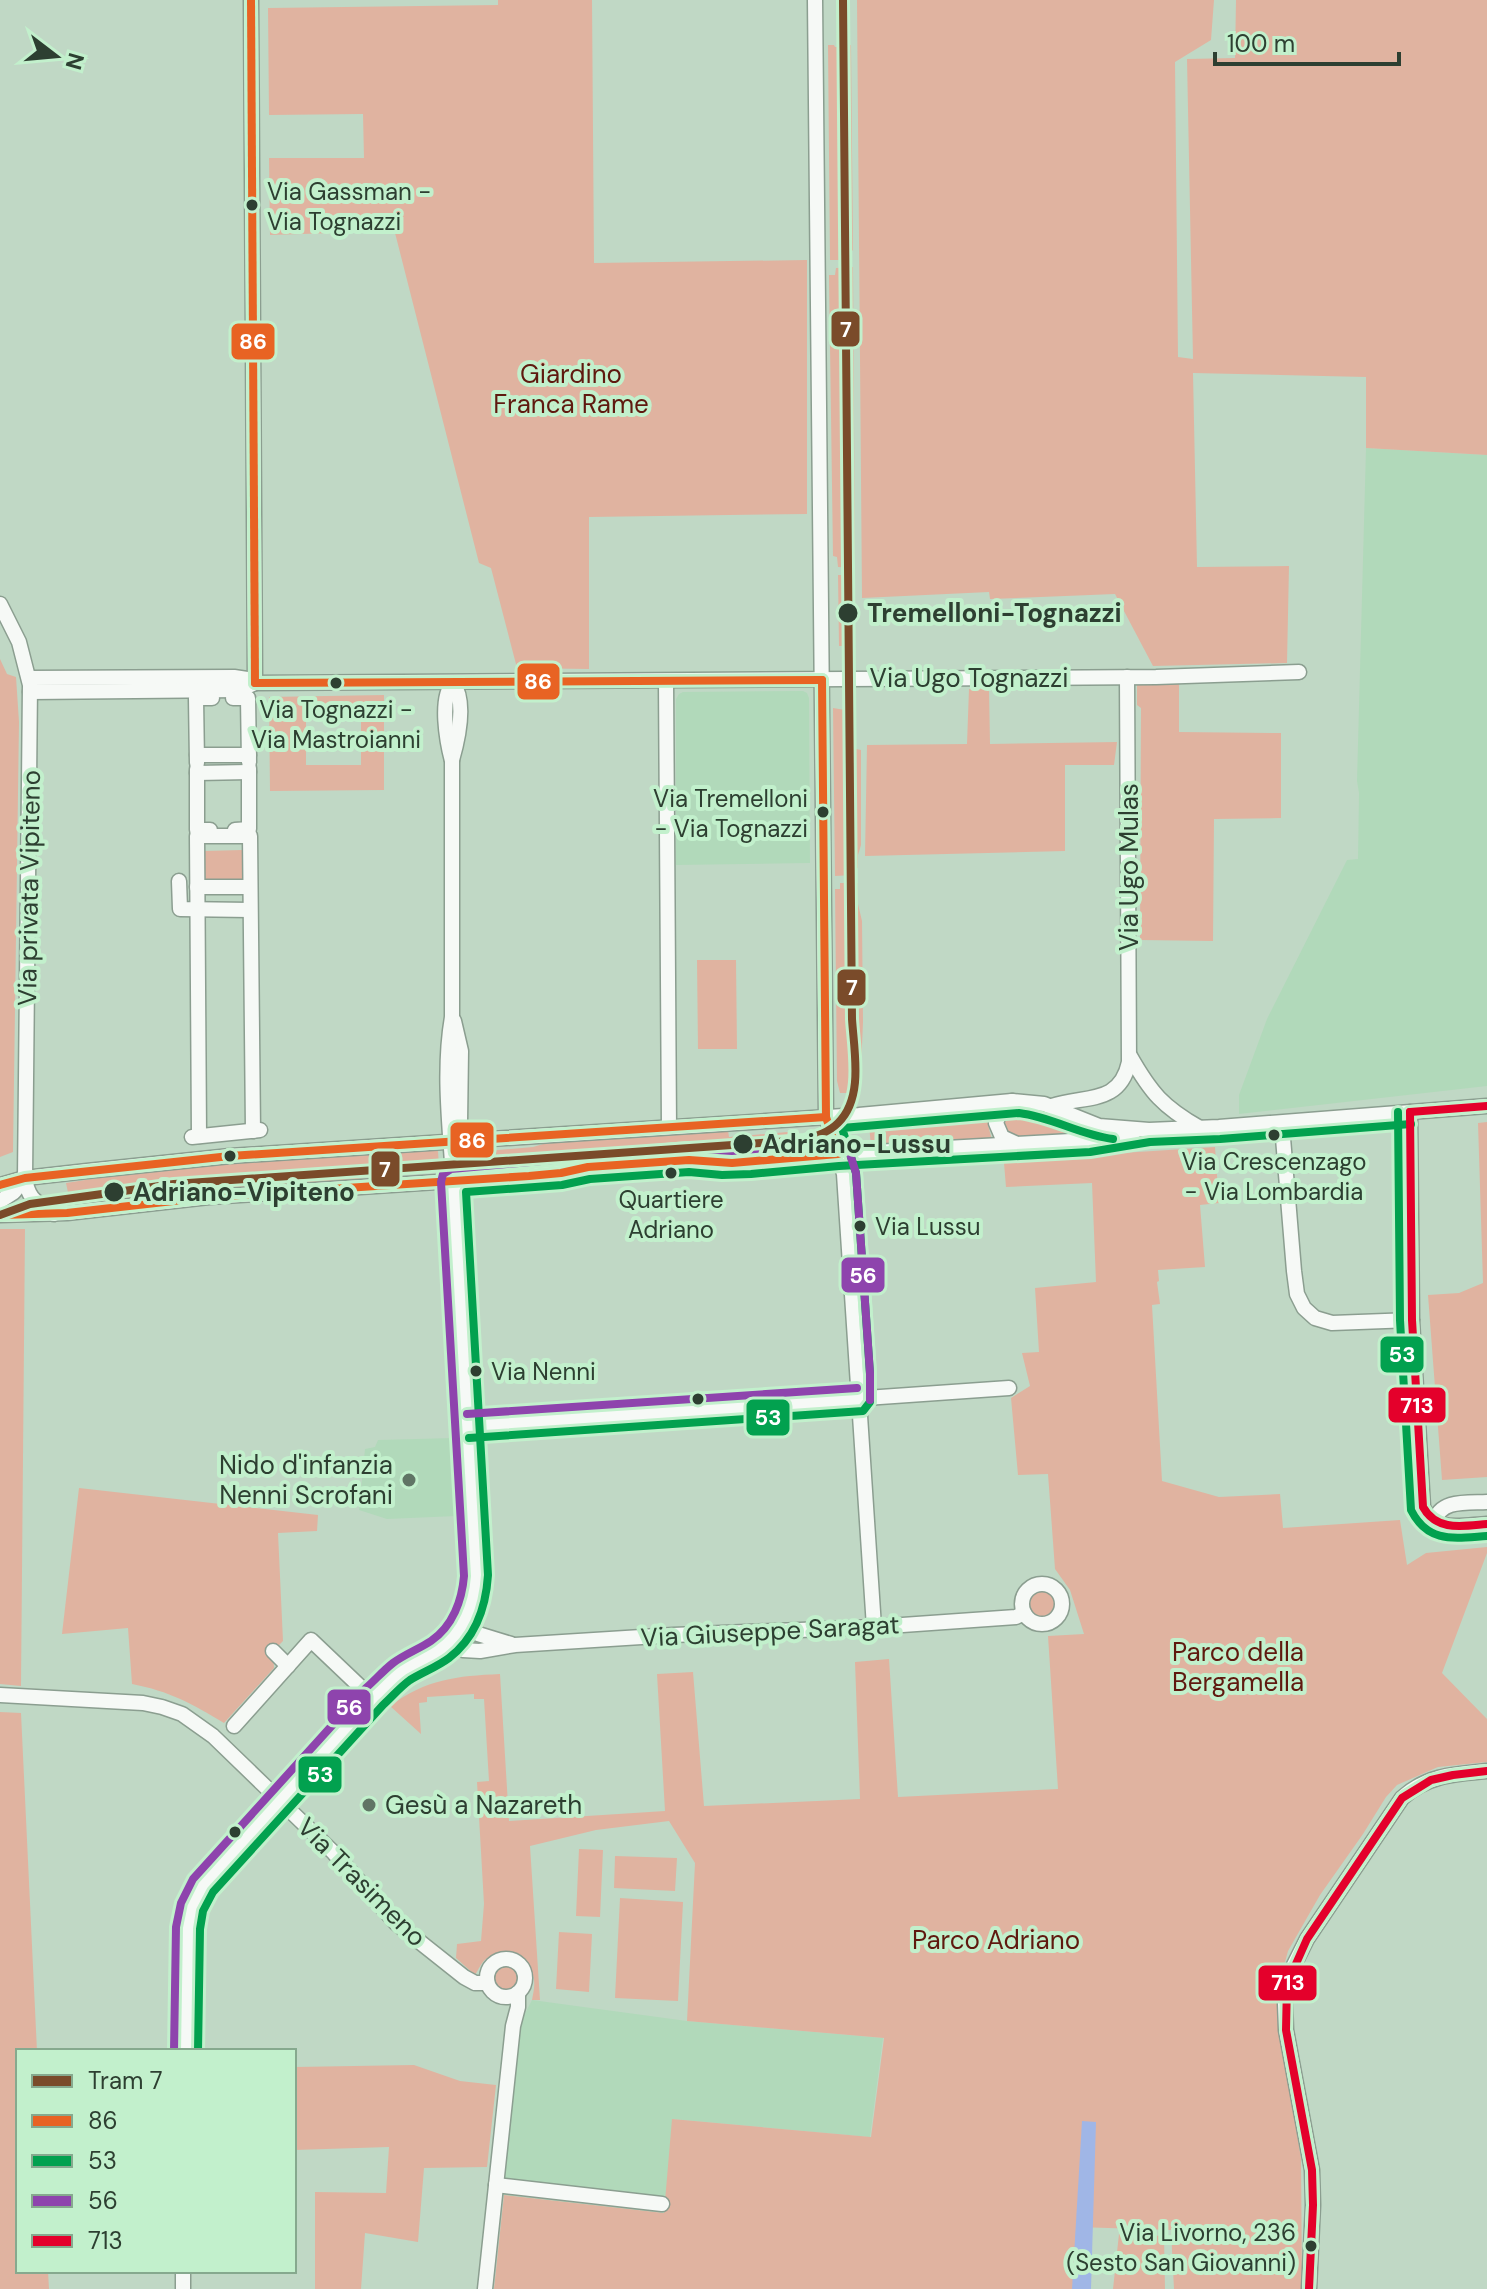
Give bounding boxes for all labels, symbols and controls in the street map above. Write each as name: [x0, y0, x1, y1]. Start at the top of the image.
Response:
north arrow: [16, 16, 96, 96]
scale bar: [1215, 16, 1399, 66]
text: 100 m: [1227, 28, 1295, 59]
text: N: [59, 50, 91, 73]
place label: Via Gassman - Via Tognazzi: [267, 176, 431, 237]
marker: Via Gassman - Via Tognazzi: [244, 197, 260, 213]
line badge: 7: [830, 310, 861, 348]
text: 7: [840, 315, 852, 344]
line badge: 86: [230, 322, 276, 361]
text: 86: [239, 327, 267, 356]
park label: Giardino Franca Rame: [493, 357, 649, 421]
place label: Tremelloni-Tognazzi: [867, 596, 1122, 630]
marker: Tremelloni-Tognazzi: [836, 601, 860, 625]
street label: Via Ugo Tognazzi: [870, 661, 1068, 695]
line badge: 86: [516, 662, 561, 701]
text: 86: [524, 667, 552, 696]
marker: Via Tognazzi - Via Mastroianni: [328, 675, 344, 691]
place label: Via Tognazzi - Via Mastroianni: [251, 694, 421, 755]
street label: Via privata Vipiteno: [10, 770, 48, 1006]
place label: Via Tremelloni - Via Tognazzi: [653, 783, 808, 844]
street label: Via Ugo Mulas: [1112, 783, 1146, 951]
marker: Via Tremelloni - Via Tognazzi: [815, 804, 831, 820]
line badge: 7: [836, 968, 867, 1007]
text: 7: [846, 973, 858, 1002]
line badge: 86: [449, 1121, 495, 1159]
text: 86: [458, 1126, 486, 1155]
place label: Adriano-Lussu: [762, 1127, 951, 1161]
marker: Via Crescenzago - Via Lombardia: [1266, 1127, 1282, 1143]
marker: Adriano-Lussu: [731, 1132, 755, 1156]
place label: Via Crescenzago - Via Lombardia: [1182, 1146, 1366, 1207]
unlabelled marker: [222, 1148, 238, 1164]
line badge: 7: [370, 1150, 401, 1188]
text: 7: [379, 1155, 391, 1184]
marker: Quartiere Adriano: [663, 1165, 679, 1181]
place label: Adriano-Vipiteno: [133, 1175, 355, 1209]
marker: Adriano-Vipiteno: [102, 1180, 126, 1204]
place label: Quartiere Adriano: [618, 1184, 724, 1245]
place label: Via Lussu: [875, 1211, 981, 1242]
marker: Via Lussu: [852, 1218, 868, 1234]
line badge: 56: [840, 1256, 886, 1294]
text: 56: [849, 1261, 877, 1290]
line badge: 53: [1379, 1335, 1425, 1374]
text: 53: [1389, 1340, 1415, 1369]
place label: Via Nenni: [491, 1356, 596, 1387]
marker: Via Nenni: [468, 1363, 484, 1379]
line badge: 713: [1387, 1386, 1447, 1424]
unlabelled marker: [690, 1391, 706, 1407]
text: 713: [1400, 1391, 1434, 1420]
line badge: 53: [745, 1398, 791, 1437]
text: 53: [755, 1403, 781, 1432]
place label: Nido d'infanzia Nenni Scrofani: [219, 1448, 393, 1512]
marker: Nido d'infanzia Nenni Scrofani: [400, 1471, 418, 1489]
street label: Via Giuseppe Saragat: [640, 1607, 900, 1655]
park label: Parco della Bergamella: [1172, 1635, 1304, 1699]
line badge: 56: [326, 1688, 372, 1726]
text: 56: [335, 1693, 363, 1722]
line badge: 53: [297, 1755, 343, 1794]
text: 53: [307, 1760, 333, 1789]
place label: Gesù a Nazareth: [385, 1788, 582, 1822]
marker: Gesù a Nazareth: [360, 1796, 378, 1814]
street label: Via Trasimeno: [290, 1810, 434, 1954]
unlabelled marker: [227, 1824, 243, 1840]
park label: Parco Adriano: [912, 1923, 1080, 1957]
line badge: 713: [1257, 1964, 1318, 2002]
text: 713: [1271, 1968, 1305, 1997]
legend: [16, 2049, 296, 2273]
text: Tram 7: [88, 2065, 163, 2096]
text: 86: [88, 2105, 118, 2136]
text: 53: [88, 2145, 117, 2176]
text: 56: [88, 2185, 118, 2216]
place label: Via Livorno, 236 (Sesto San Giovanni): [1066, 2217, 1296, 2278]
text: 713: [88, 2225, 123, 2256]
marker: Via Livorno, 236 (Sesto San Giovanni): [1303, 2238, 1319, 2254]

